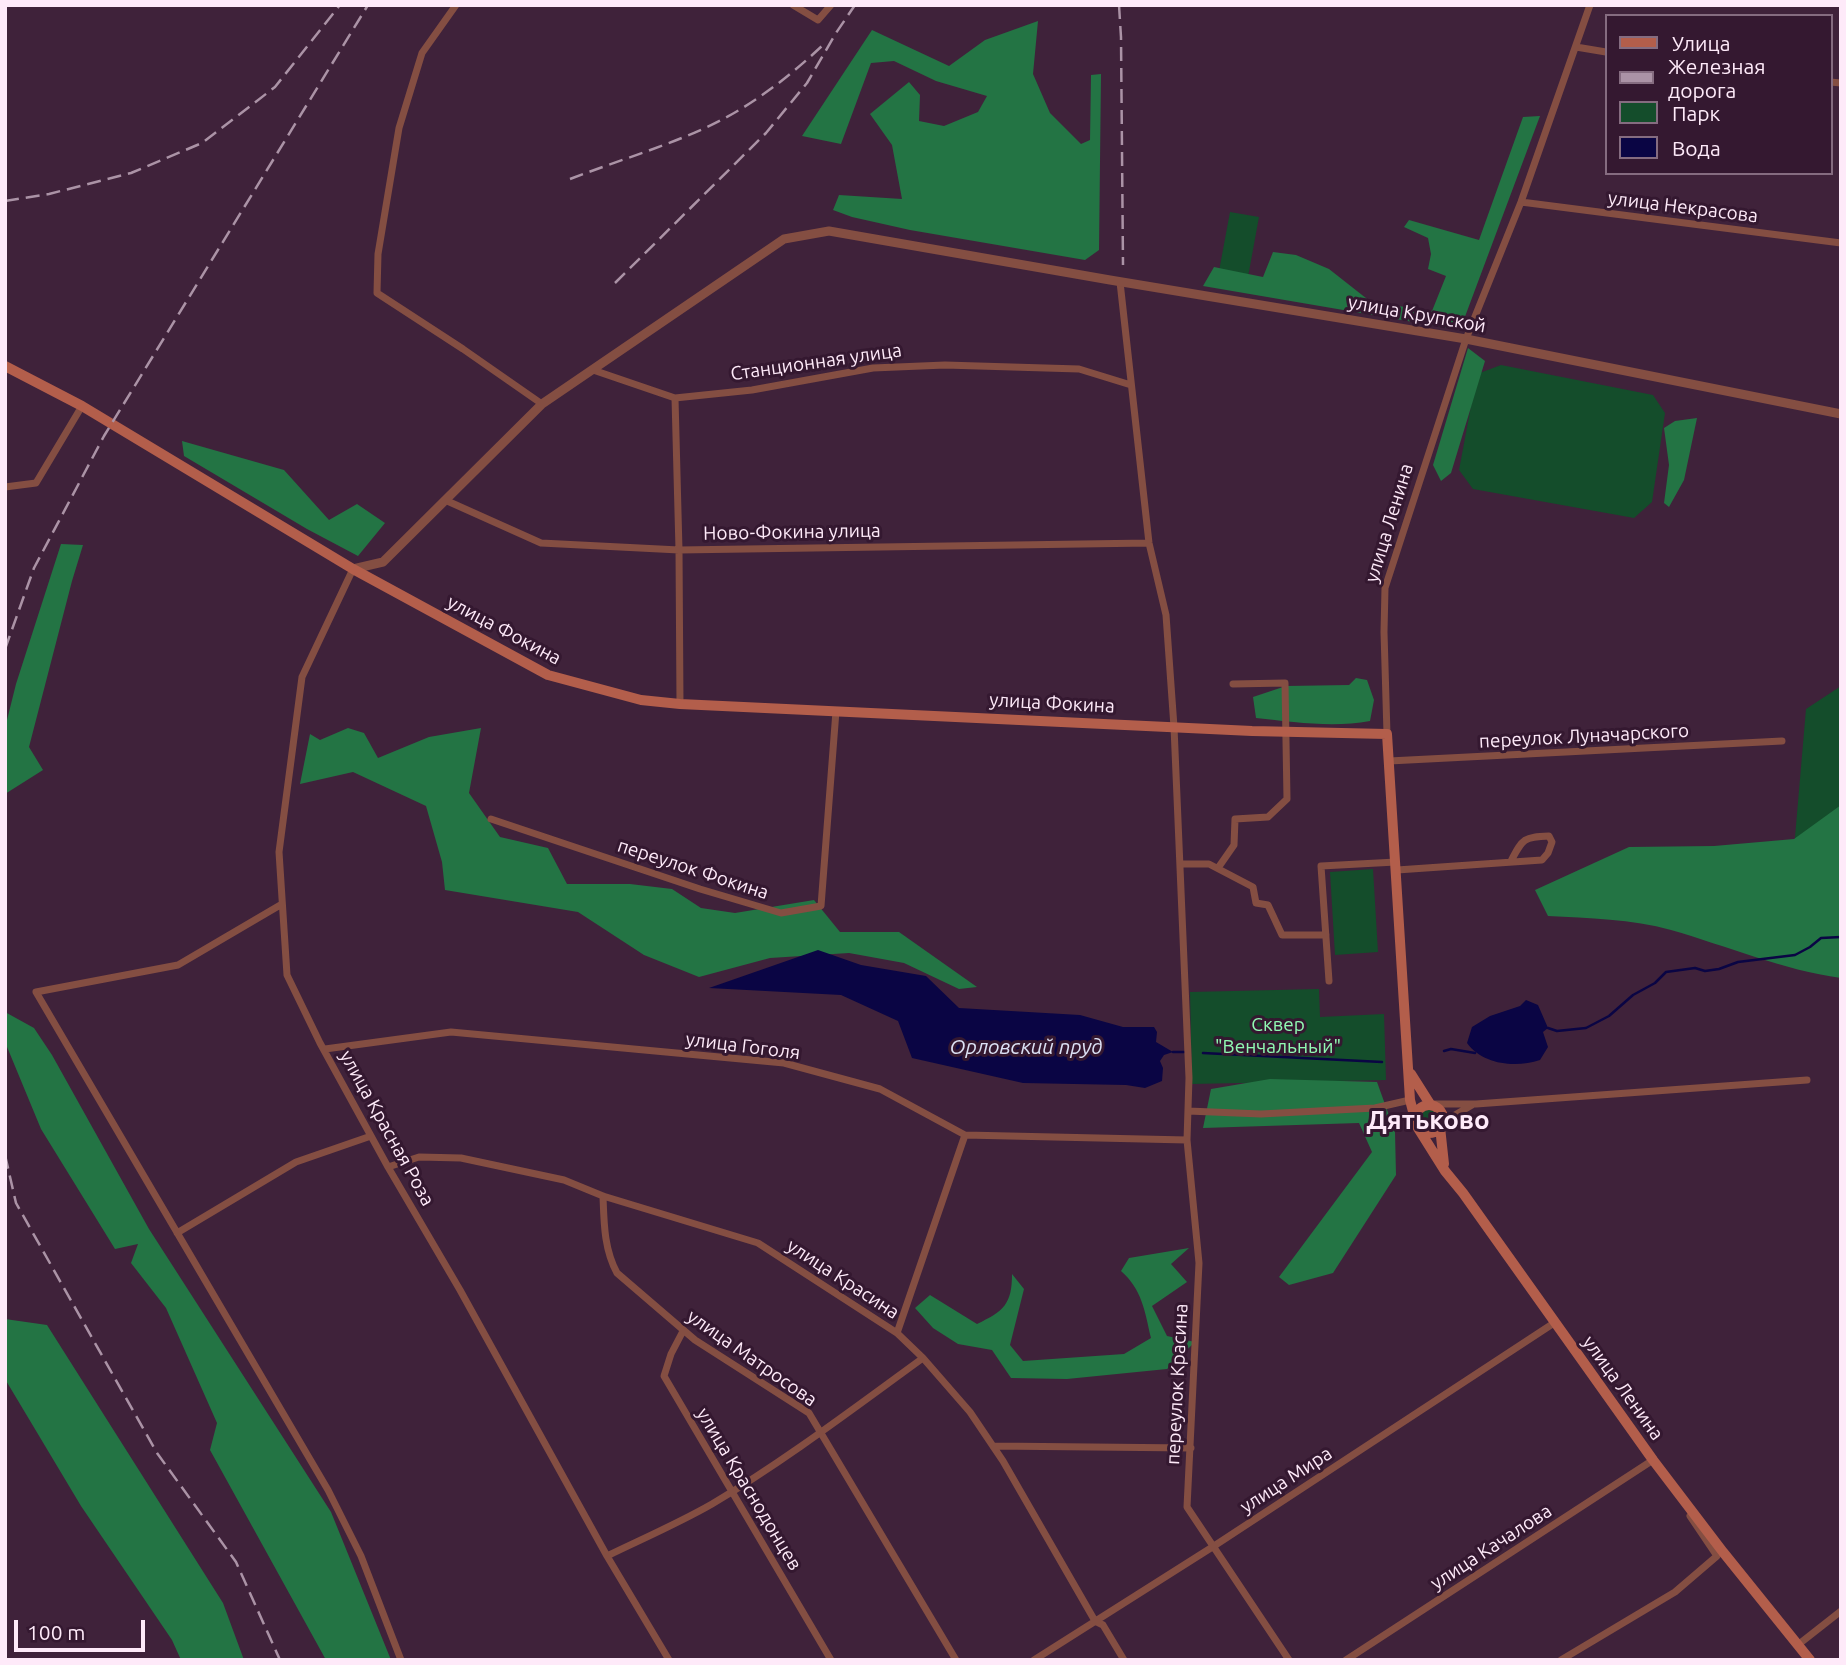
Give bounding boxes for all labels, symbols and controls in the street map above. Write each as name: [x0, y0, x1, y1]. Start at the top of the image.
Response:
legend: [1604, 14, 1832, 175]
text: Улица: [1672, 31, 1730, 55]
text: Железная дорога: [1668, 54, 1766, 102]
text: Парк: [1672, 101, 1720, 125]
text: Вода: [1672, 136, 1721, 160]
street label: улица Некрасова: [1607, 186, 1759, 228]
street label: улица Крупской: [1346, 291, 1488, 337]
street label: Станционная улица: [729, 339, 903, 385]
street label: улица Ленина: [1360, 461, 1418, 585]
street label: Ново-Фокина улица: [703, 519, 881, 545]
street label: улица Фокина: [443, 590, 565, 670]
street label: улица Фокина: [989, 688, 1115, 718]
street label: переулок Луначарского: [1478, 719, 1690, 753]
street label: переулок Фокина: [615, 834, 771, 904]
park label: Сквер "Венчальный": [1215, 1014, 1341, 1058]
street label: улица Гоголя: [684, 1028, 802, 1064]
water label: Орловский пруд: [949, 1034, 1103, 1060]
street label: улица Красная Роза: [335, 1046, 439, 1210]
district label: Дятьково: [1366, 1104, 1490, 1136]
street label: улица Красина: [782, 1234, 904, 1324]
street label: переулок Красина: [1161, 1303, 1193, 1465]
street label: улица Матросова: [683, 1305, 821, 1411]
street label: улица Ленина: [1578, 1331, 1668, 1445]
street label: улица Краснодонцев: [692, 1404, 806, 1574]
street label: улица Мира: [1236, 1442, 1336, 1518]
street label: улица Качалова: [1426, 1499, 1556, 1595]
scale bar: [18, 1606, 149, 1650]
text: 100 m: [27, 1620, 85, 1644]

